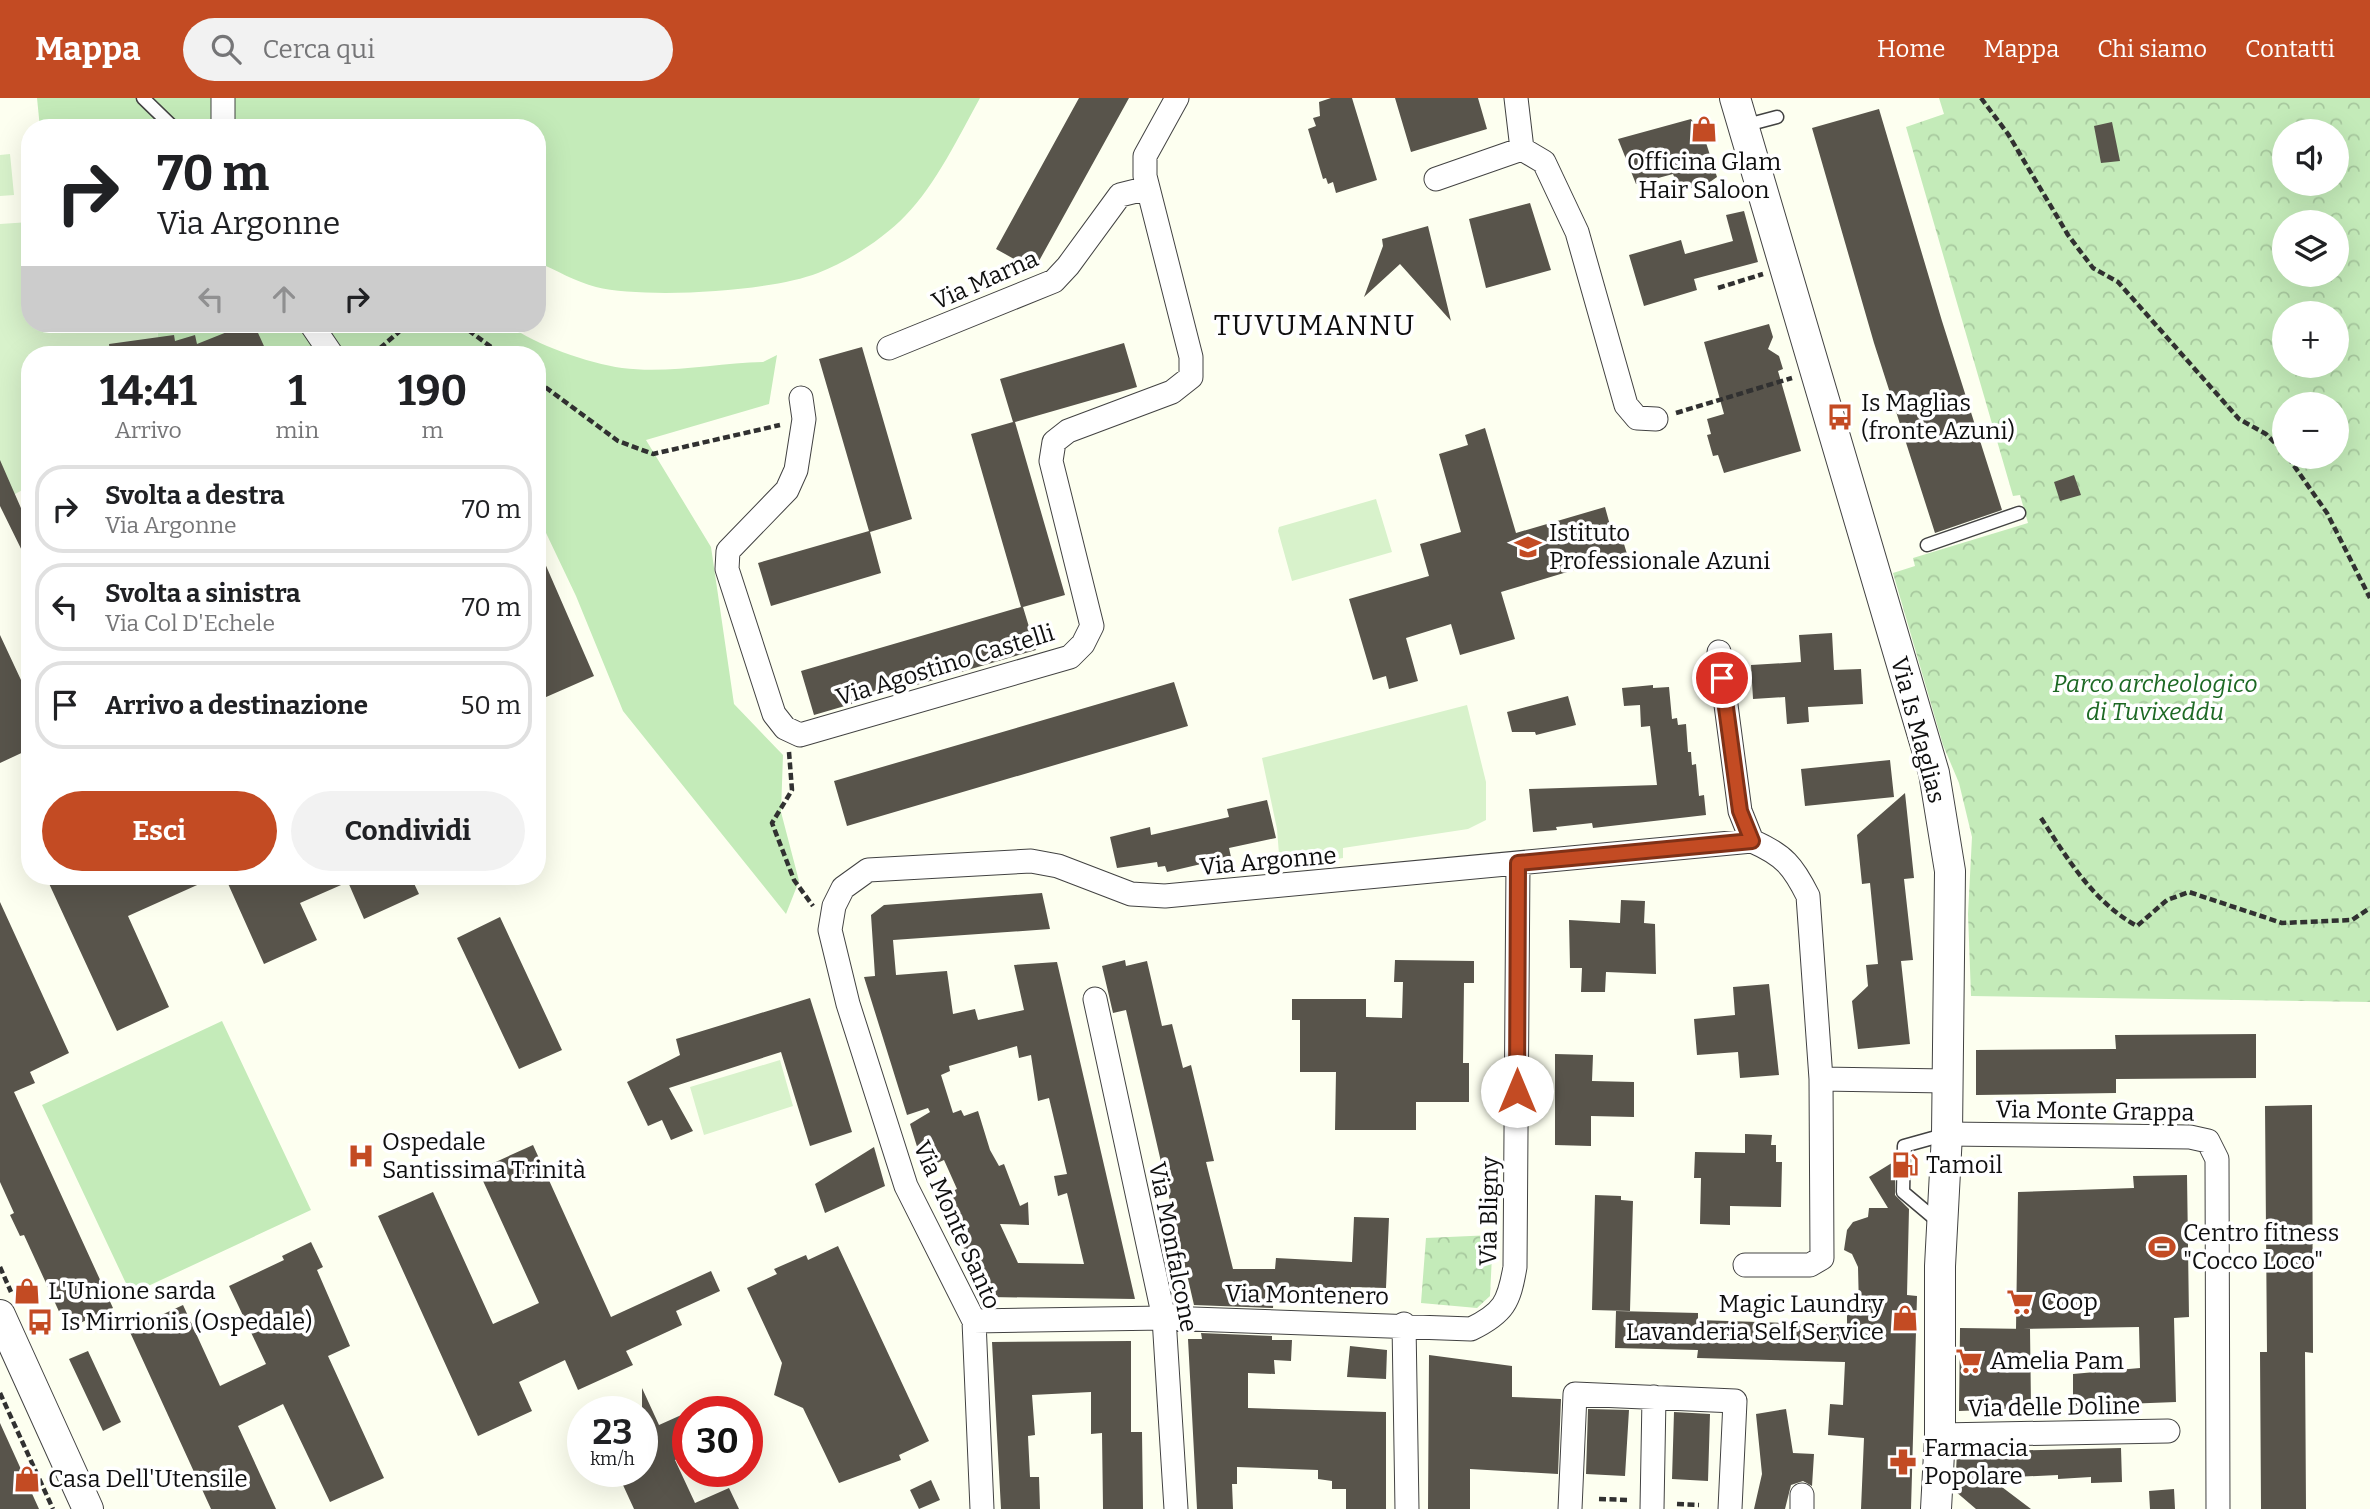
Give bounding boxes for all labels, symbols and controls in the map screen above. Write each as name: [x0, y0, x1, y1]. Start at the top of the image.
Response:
search box: [183, 18, 673, 81]
text: Mappa: [35, 29, 141, 69]
icon: search: [207, 30, 245, 68]
text: Cerca qui: [263, 34, 375, 65]
text: Home: [1877, 35, 1945, 63]
text: Mappa: [1983, 35, 2059, 63]
text: Chi siamo: [2097, 35, 2207, 63]
text: Contatti: [2245, 35, 2335, 63]
shop icon: Officina Glam Hair Saloon: [1689, 114, 1719, 144]
map controls: [2272, 119, 2349, 469]
button: sound: [2272, 119, 2349, 196]
text: 70 m: [157, 144, 269, 203]
icon: right: [42, 147, 133, 238]
place label: Officina Glam Hair Saloon: [1627, 148, 1781, 204]
text: Via Argonne: [157, 204, 340, 242]
button: layers: [2272, 210, 2349, 287]
street label: Via Marna: [928, 244, 1042, 316]
icon: left: [192, 280, 230, 318]
icon: ahead: [265, 280, 303, 318]
icon: right: [338, 280, 376, 318]
button: +: [2272, 301, 2349, 378]
district label: TUVUMANNU: [1214, 309, 1416, 342]
text: 14:41: [100, 366, 197, 416]
text: 1: [288, 366, 306, 416]
text: 190: [398, 366, 467, 416]
place label: Is Maglias (fronte Azuni): [1861, 389, 2015, 445]
button: −: [2272, 392, 2349, 469]
bus stop icon: Is Maglias (fronte Azuni): [1825, 402, 1855, 432]
text: Arrivo: [115, 416, 182, 444]
text: min: [276, 416, 319, 444]
text: m: [422, 416, 443, 444]
text: Svolta a destra: [105, 480, 284, 511]
icon: right: [46, 490, 84, 528]
text: 70 m: [462, 494, 521, 525]
text: Via Argonne: [105, 511, 237, 539]
place label: Istituto Professionale Azuni: [1549, 519, 1770, 575]
school or university icon: Istituto Professionale Azuni: [1513, 532, 1543, 562]
text: Svolta a sinistra: [105, 578, 301, 609]
icon: left: [46, 588, 84, 626]
text: 70 m: [462, 592, 521, 623]
text: Via Col D'Echele: [105, 609, 275, 637]
street label: Via Agostino Castelli: [832, 618, 1058, 712]
pin: [1692, 648, 1752, 708]
street label: Via Is Maglias: [1885, 654, 1951, 806]
icon: arrive: [1703, 659, 1741, 697]
park label: Parco archeologico di Tuvixeddu: [2052, 670, 2258, 726]
icon: arrive: [46, 686, 84, 724]
text: Arrivo a destinazione: [105, 690, 368, 721]
text: 50 m: [460, 690, 521, 721]
button: Esci: [42, 791, 277, 871]
button: Condividi: [291, 791, 525, 871]
street label: Via Argonne: [1198, 841, 1338, 881]
position arrow: [1480, 1054, 1554, 1128]
street label: Via Monte Grappa: [1995, 1095, 2195, 1127]
place label: Ospedale Santissima Trinità: [382, 1128, 586, 1184]
street label: Via Monte Santo: [907, 1137, 1007, 1313]
hospital icon: Ospedale Santissima Trinità: [346, 1141, 376, 1171]
fuel station icon: Tamoil: [1890, 1150, 1920, 1180]
place label: Tamoil: [1926, 1151, 2003, 1179]
street label: Via Bligny: [1474, 1156, 1504, 1266]
street label: Via Monfalcone: [1143, 1160, 1203, 1334]
place label: Centro fitness "Cocco Loco": [2183, 1219, 2339, 1275]
sports icon: Centro fitness "Cocco Loco": [2147, 1232, 2177, 1262]
shop icon: L'Unione sarda: [12, 1276, 42, 1306]
place label: L'Unione sarda: [48, 1277, 216, 1305]
street label: Via Montenero: [1225, 1280, 1389, 1310]
supermarket icon: Coop: [2005, 1287, 2035, 1317]
place label: Coop: [2041, 1288, 2098, 1316]
place label: Magic Laundry Lavanderia Self Service: [1626, 1290, 1884, 1346]
shop icon: Magic Laundry Lavanderia Self Service: [1890, 1303, 1920, 1333]
bus stop icon: Is Mirrionis (Ospedale): [25, 1307, 55, 1337]
place label: Is Mirrionis (Ospedale): [61, 1308, 313, 1336]
supermarket icon: Amelia Pam: [1954, 1346, 1984, 1376]
place label: Amelia Pam: [1990, 1347, 2124, 1375]
street label: Via delle Doline: [1967, 1391, 2141, 1423]
speed limit sign: 30: [672, 1396, 763, 1487]
text: 23: [593, 1411, 632, 1453]
place label: Farmacia Popolare: [1924, 1434, 2028, 1490]
pharmacy icon: Farmacia Popolare: [1888, 1447, 1918, 1477]
text: km/h: [590, 1448, 635, 1470]
shop icon: Casa Dell'Utensile: [12, 1464, 42, 1494]
place label: Casa Dell'Utensile: [48, 1465, 248, 1493]

